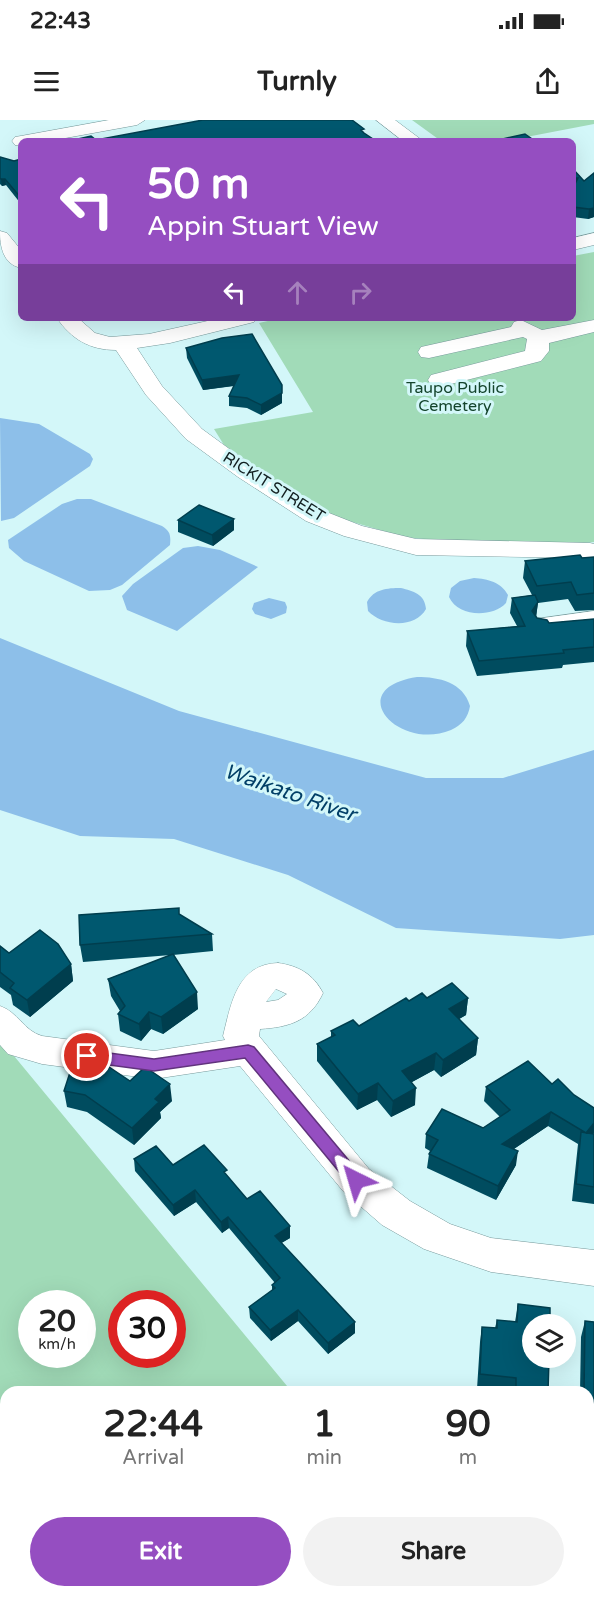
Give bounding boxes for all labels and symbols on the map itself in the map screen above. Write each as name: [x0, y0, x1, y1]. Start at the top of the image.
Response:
park label: Taupo Public Cemetery: [406, 378, 504, 416]
street label: RICKIT STREET: [219, 448, 329, 527]
water label: Waikato River: [221, 759, 362, 828]
pin: [61, 1030, 112, 1081]
position arrow: [324, 1148, 388, 1212]
speed limit sign: 30: [108, 1290, 186, 1368]

